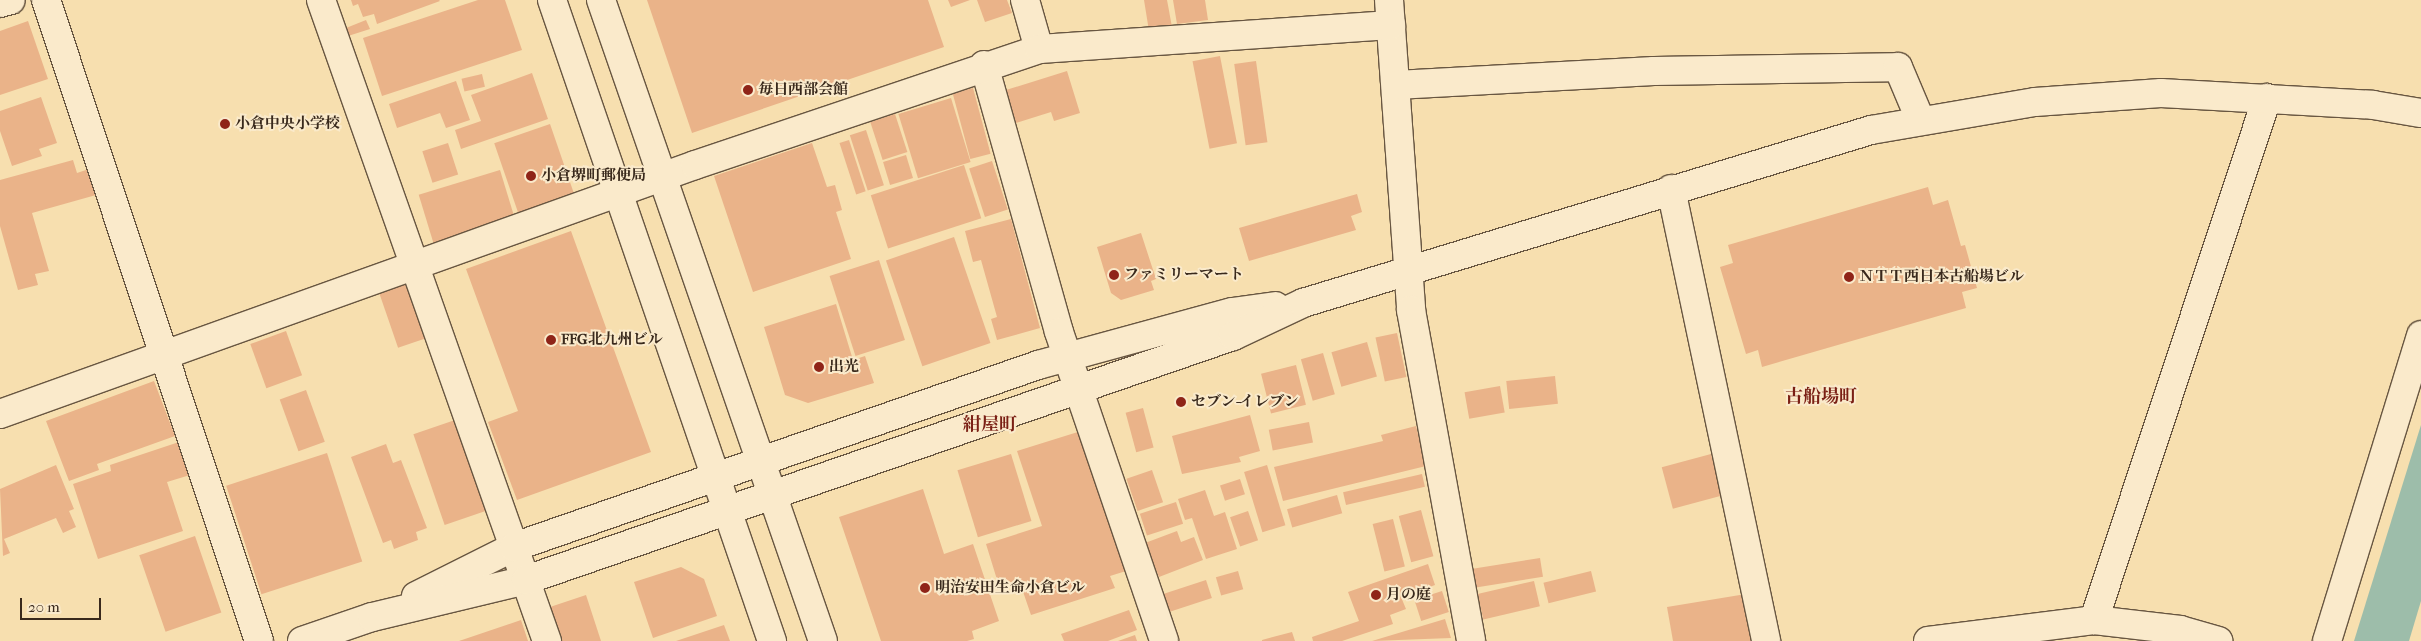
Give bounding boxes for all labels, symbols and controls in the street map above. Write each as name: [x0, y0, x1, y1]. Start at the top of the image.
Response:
place label: 毎日西部会館: [758, 81, 848, 99]
marker: 毎日西部会館: [742, 84, 754, 96]
place label: 小倉中央小学校: [235, 115, 340, 133]
marker: 小倉中央小学校: [219, 118, 231, 130]
place label: 小倉堺町郵便局: [541, 167, 646, 185]
marker: 小倉堺町郵便局: [525, 170, 537, 182]
place label: ファミリーマート: [1124, 266, 1244, 284]
place label: ＮＴＴ西日本古船場ビル: [1859, 268, 2024, 286]
marker: ファミリーマート: [1108, 269, 1120, 281]
marker: ＮＴＴ西日本古船場ビル: [1843, 271, 1855, 283]
place label: FFG北九州ビル: [561, 331, 663, 349]
marker: FFG北九州ビル: [545, 334, 557, 346]
place label: 出光: [829, 358, 859, 376]
marker: 出光: [813, 361, 825, 373]
district label: 古船場町: [1785, 386, 1857, 408]
place label: セブン-イレブン: [1191, 393, 1300, 411]
marker: セブン-イレブン: [1175, 396, 1187, 408]
district label: 紺屋町: [963, 414, 1017, 436]
place label: 明治安田生命小倉ビル: [935, 579, 1085, 597]
marker: 明治安田生命小倉ビル: [919, 582, 931, 594]
place label: 月の庭: [1386, 586, 1431, 604]
scale bar: [22, 588, 104, 620]
marker: 月の庭: [1370, 589, 1382, 601]
text: 20 m: [28, 598, 60, 616]

